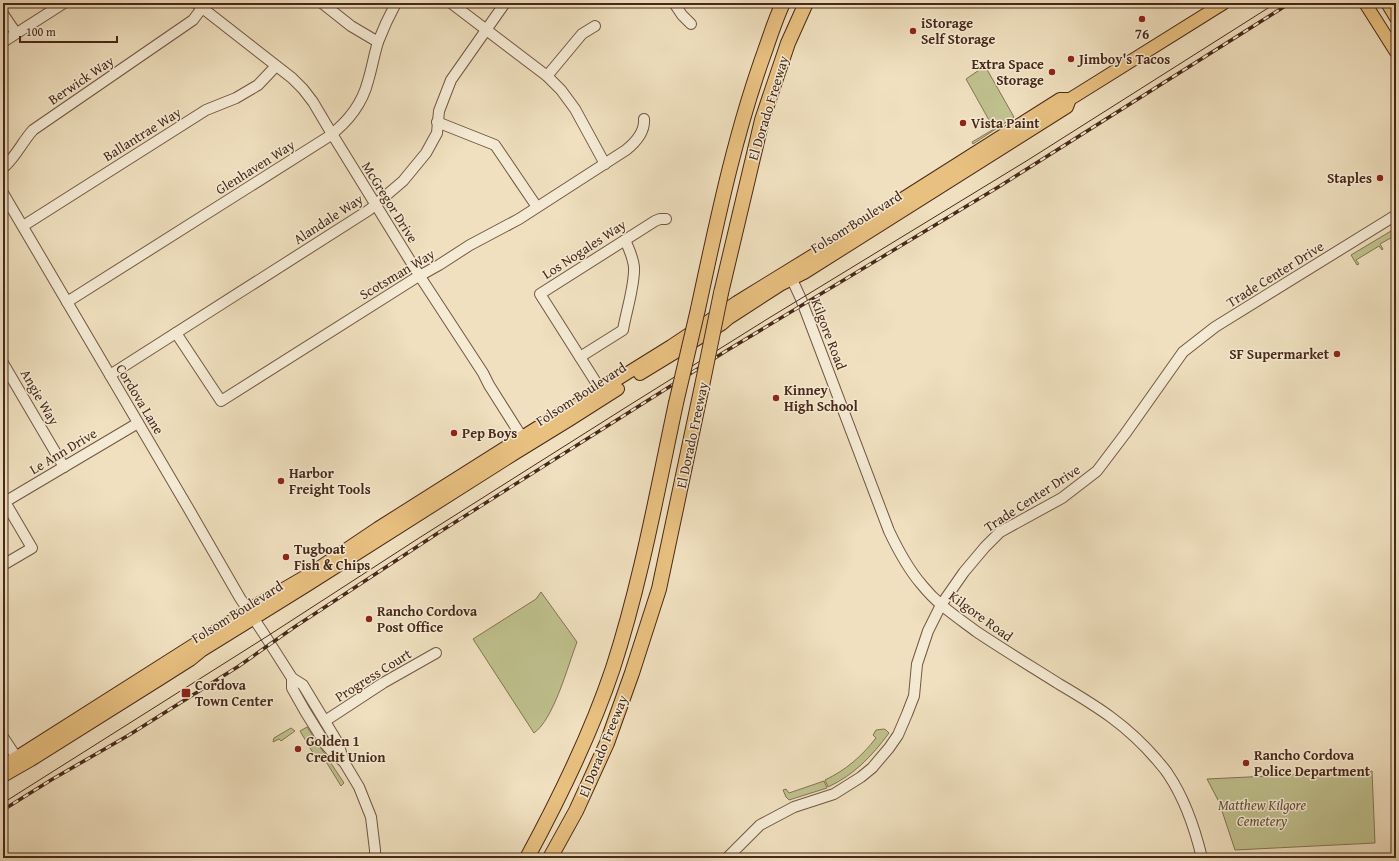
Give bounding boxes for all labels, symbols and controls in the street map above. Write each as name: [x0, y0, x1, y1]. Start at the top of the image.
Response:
place label: iStorage Self Storage: [921, 13, 995, 49]
marker: 76: [1137, 14, 1147, 24]
scale bar: [20, 18, 117, 44]
text: 100 m: [26, 23, 56, 40]
place label: 76: [1135, 24, 1149, 44]
marker: iStorage Self Storage: [908, 26, 918, 36]
place label: Jimboy's Tacos: [1077, 49, 1170, 69]
street label: Berwick Way: [44, 51, 118, 109]
street label: El Dorado Freeway: [743, 53, 793, 163]
place label: Extra Space Storage: [971, 54, 1044, 90]
marker: Jimboy's Tacos: [1066, 54, 1076, 64]
marker: Extra Space Storage: [1047, 67, 1057, 77]
street label: Ballantrae Way: [99, 102, 185, 166]
place label: Vista Paint: [971, 113, 1040, 133]
marker: Vista Paint: [958, 118, 968, 128]
street label: Glenhaven Way: [212, 135, 298, 199]
street label: McGregor Drive: [357, 158, 423, 247]
place label: Staples: [1327, 168, 1372, 188]
marker: Staples: [1375, 173, 1385, 183]
street label: Folsom Boulevard: [807, 186, 906, 258]
street label: Alandale Way: [289, 189, 367, 249]
street label: Los Nogales Way: [538, 214, 630, 284]
street label: Trade Center Drive: [1223, 236, 1328, 312]
street label: Scotsman Way: [356, 244, 438, 304]
street label: Kilgore Road: [806, 296, 852, 373]
place label: SF Supermarket: [1229, 344, 1330, 364]
marker: SF Supermarket: [1332, 349, 1342, 359]
street label: Folsom Boulevard: [532, 357, 631, 431]
street label: Cordova Lane: [111, 360, 169, 438]
street label: Angie Way: [16, 365, 64, 429]
street label: El Dorado Freeway: [671, 380, 713, 490]
place label: Kinney High School: [784, 380, 859, 416]
marker: Kinney High School: [771, 393, 781, 403]
street label: Le Ann Drive: [26, 423, 101, 479]
place label: Pep Boys: [462, 423, 517, 443]
marker: Pep Boys: [449, 428, 459, 438]
street label: Trade Center Drive: [980, 459, 1084, 537]
place label: Harbor Freight Tools: [289, 463, 371, 499]
marker: Harbor Freight Tools: [276, 476, 286, 486]
place label: Tugboat Fish & Chips: [294, 539, 370, 575]
marker: Tugboat Fish & Chips: [281, 552, 291, 562]
street label: Folsom Boulevard: [188, 576, 287, 648]
street label: Kilgore Road: [945, 586, 1018, 646]
place label: Rancho Cordova Post Office: [377, 601, 478, 637]
marker: Rancho Cordova Post Office: [364, 614, 374, 624]
street label: Progress Court: [331, 644, 415, 706]
place label: Cordova Town Center: [195, 675, 274, 711]
marker: Cordova Town Center: [180, 687, 192, 699]
street label: El Dorado Freeway: [573, 692, 633, 800]
place label: Golden 1 Credit Union: [306, 731, 386, 767]
marker: Golden 1 Credit Union: [293, 744, 303, 754]
place label: Rancho Cordova Police Department: [1254, 745, 1371, 781]
marker: Rancho Cordova Police Department: [1241, 758, 1251, 768]
park label: Matthew Kilgore Cemetery: [1218, 795, 1306, 831]

